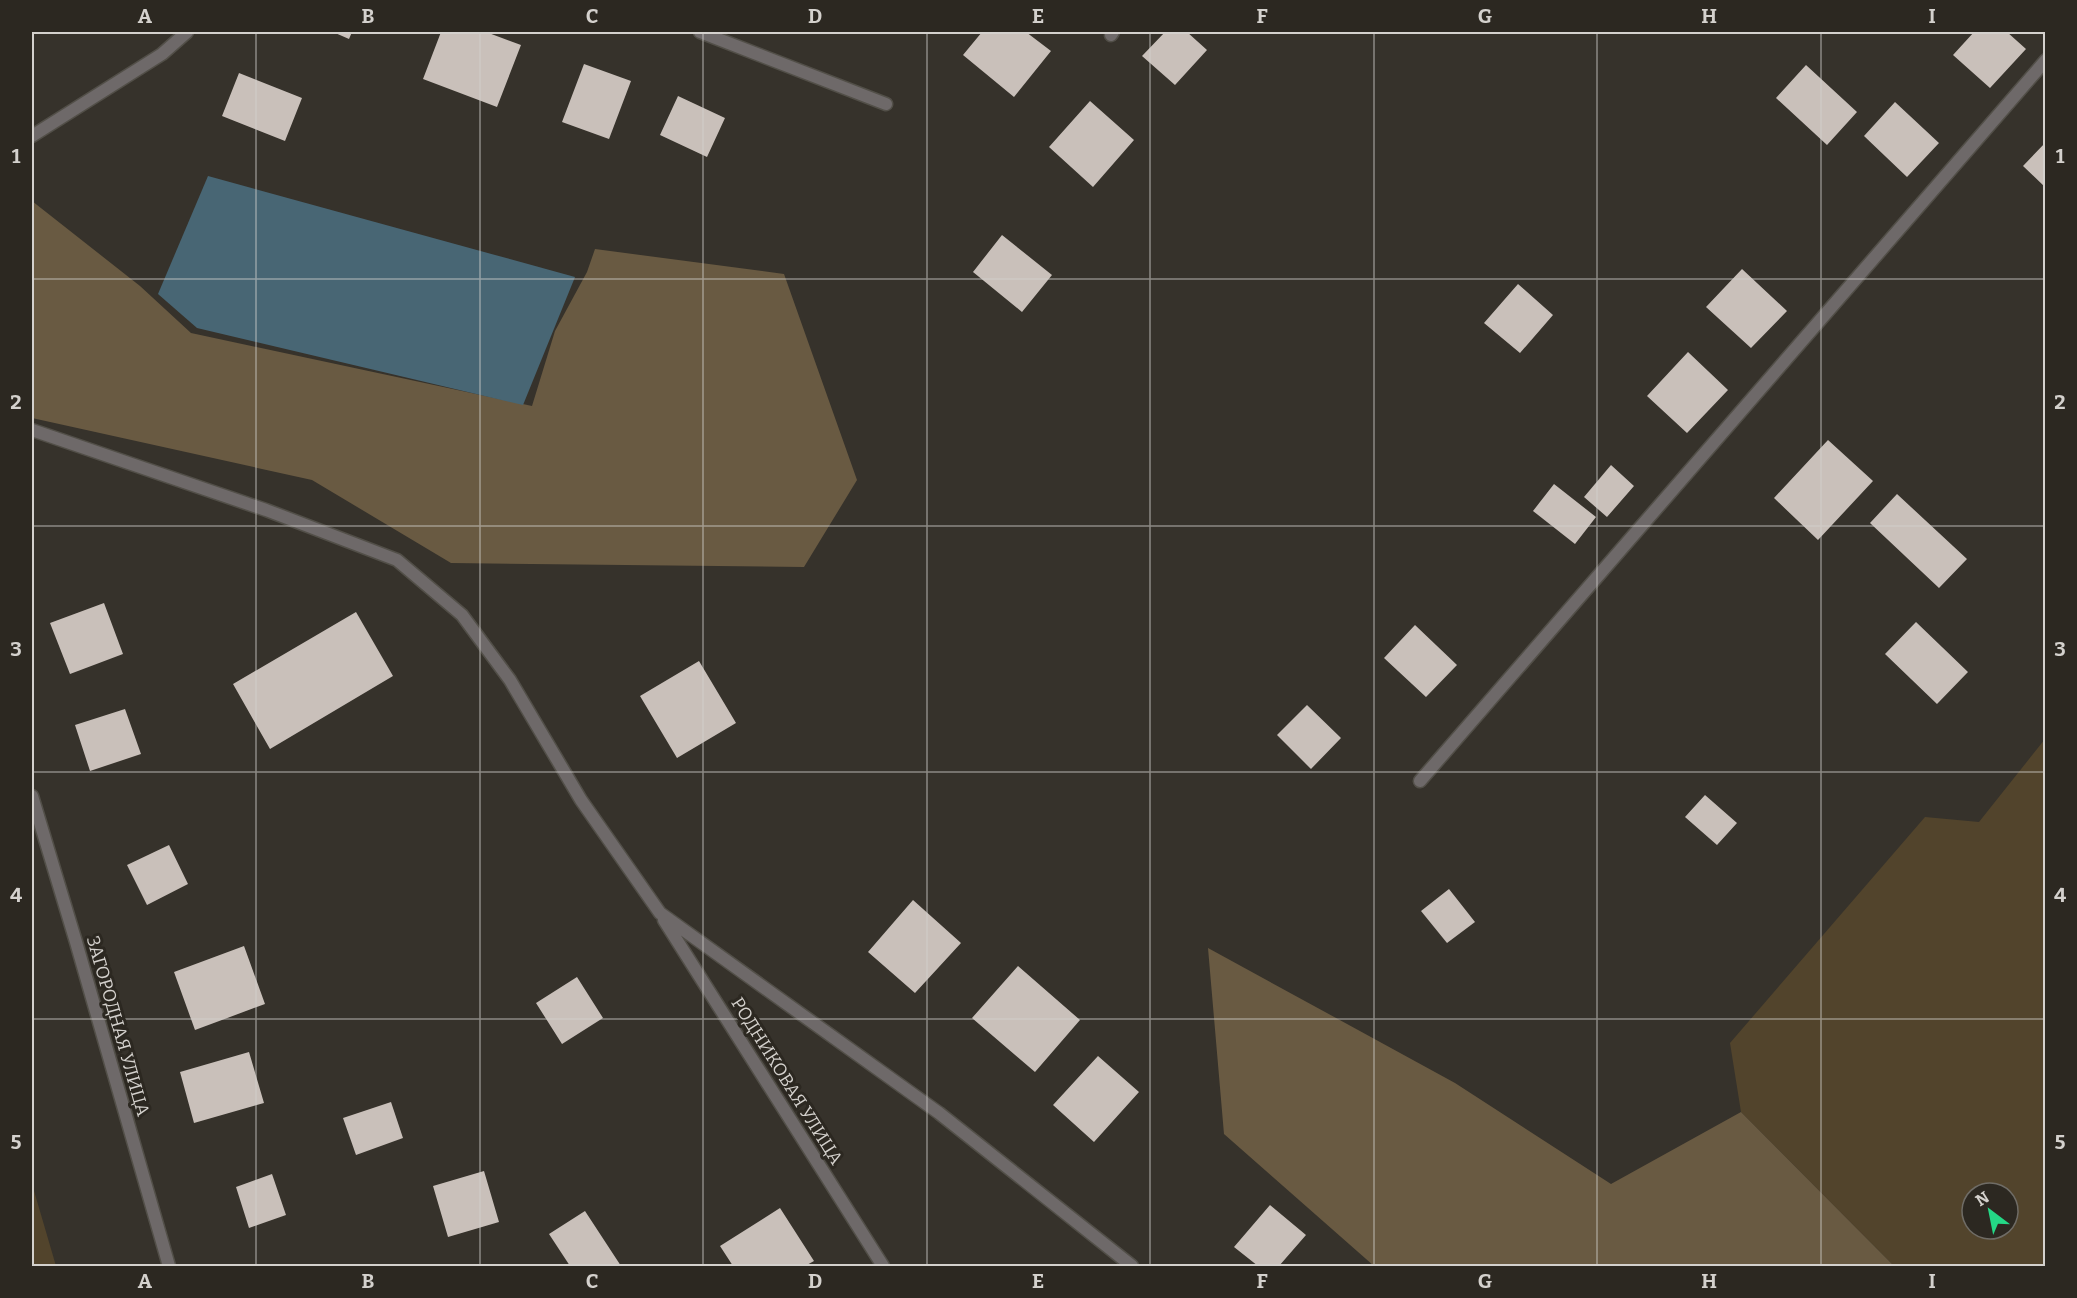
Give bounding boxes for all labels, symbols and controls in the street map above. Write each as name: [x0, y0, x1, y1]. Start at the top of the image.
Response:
text: A: [138, 4, 153, 28]
text: B: [362, 4, 375, 28]
text: C: [586, 4, 598, 28]
text: D: [808, 4, 822, 28]
text: E: [1032, 4, 1044, 28]
text: F: [1256, 4, 1268, 28]
text: G: [1478, 4, 1492, 28]
text: H: [1701, 4, 1717, 28]
text: I: [1928, 4, 1936, 28]
text: 1: [12, 144, 21, 168]
text: 1: [2056, 144, 2065, 168]
text: 2: [10, 390, 22, 414]
text: 2: [2054, 390, 2066, 414]
text: 3: [10, 637, 22, 661]
text: 3: [2054, 637, 2066, 661]
text: 4: [10, 883, 22, 907]
text: 4: [2054, 883, 2066, 907]
street label: ЗАГОРОДНАЯ УЛИЦА: [82, 933, 154, 1119]
street label: РОДНИКОВАЯ УЛИЦА: [726, 993, 848, 1169]
text: 5: [11, 1130, 22, 1154]
text: 5: [2055, 1130, 2066, 1154]
north arrow: [1960, 1181, 2020, 1241]
text: N: [1972, 1187, 1993, 1210]
text: A: [138, 1269, 153, 1293]
text: B: [362, 1269, 375, 1293]
text: C: [586, 1269, 598, 1293]
text: D: [808, 1269, 822, 1293]
text: E: [1032, 1269, 1044, 1293]
text: F: [1256, 1269, 1268, 1293]
text: G: [1478, 1269, 1492, 1293]
text: H: [1701, 1269, 1717, 1293]
text: I: [1928, 1269, 1936, 1293]

